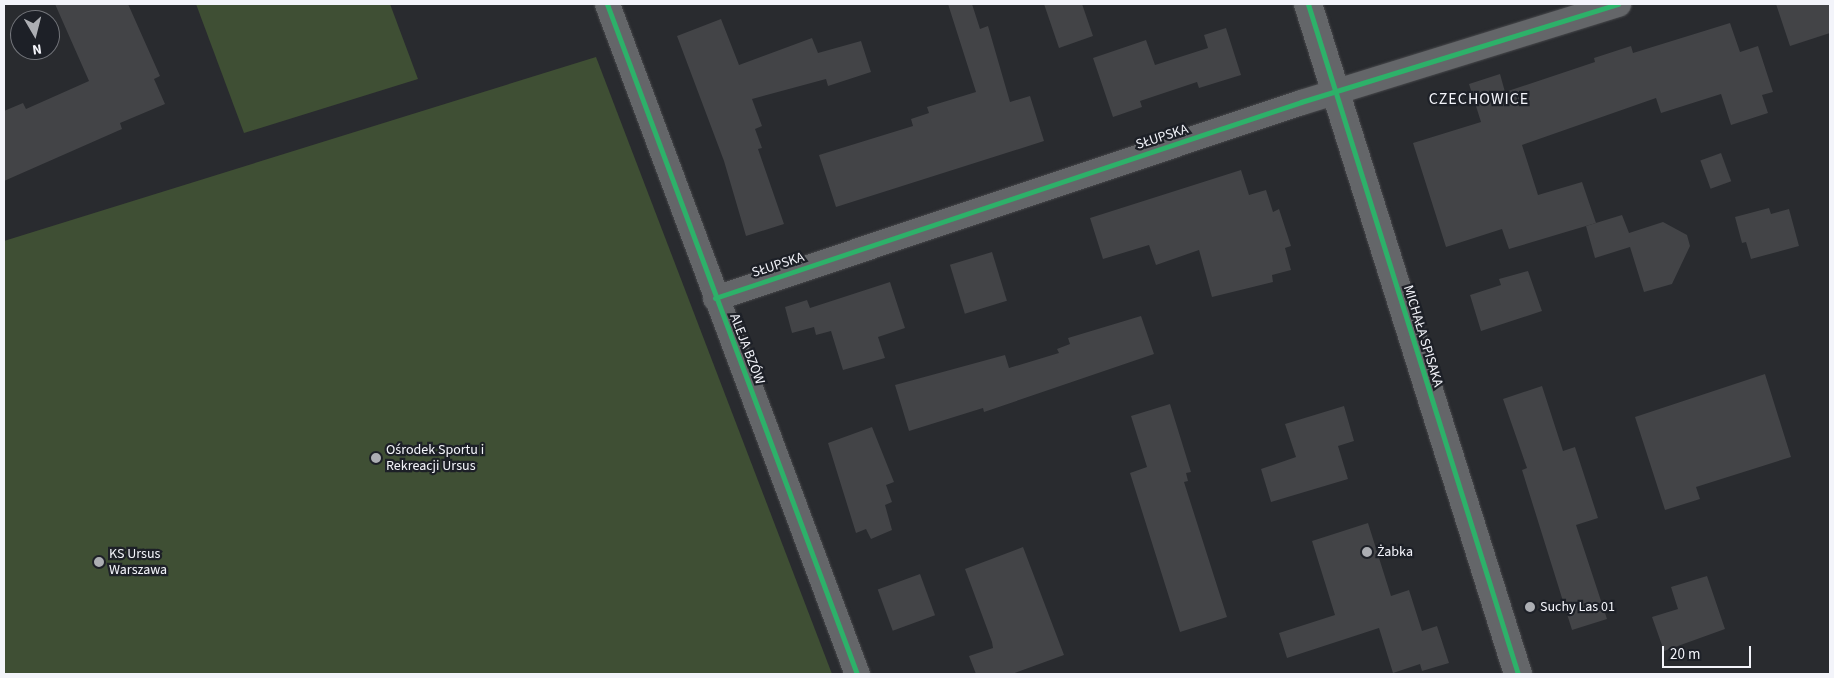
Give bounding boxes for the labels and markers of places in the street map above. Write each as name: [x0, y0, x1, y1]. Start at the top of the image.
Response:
place label: Ośrodek Sportu i Rekreacji Ursus: [386, 442, 484, 474]
marker: Ośrodek Sportu i Rekreacji Ursus: [370, 452, 382, 464]
place label: Żabka: [1377, 544, 1413, 560]
place label: KS Ursus Warszawa: [109, 546, 167, 578]
marker: Żabka: [1361, 546, 1373, 558]
marker: KS Ursus Warszawa: [93, 556, 105, 568]
place label: Suchy Las 01: [1540, 599, 1615, 615]
marker: Suchy Las 01: [1524, 601, 1536, 613]

